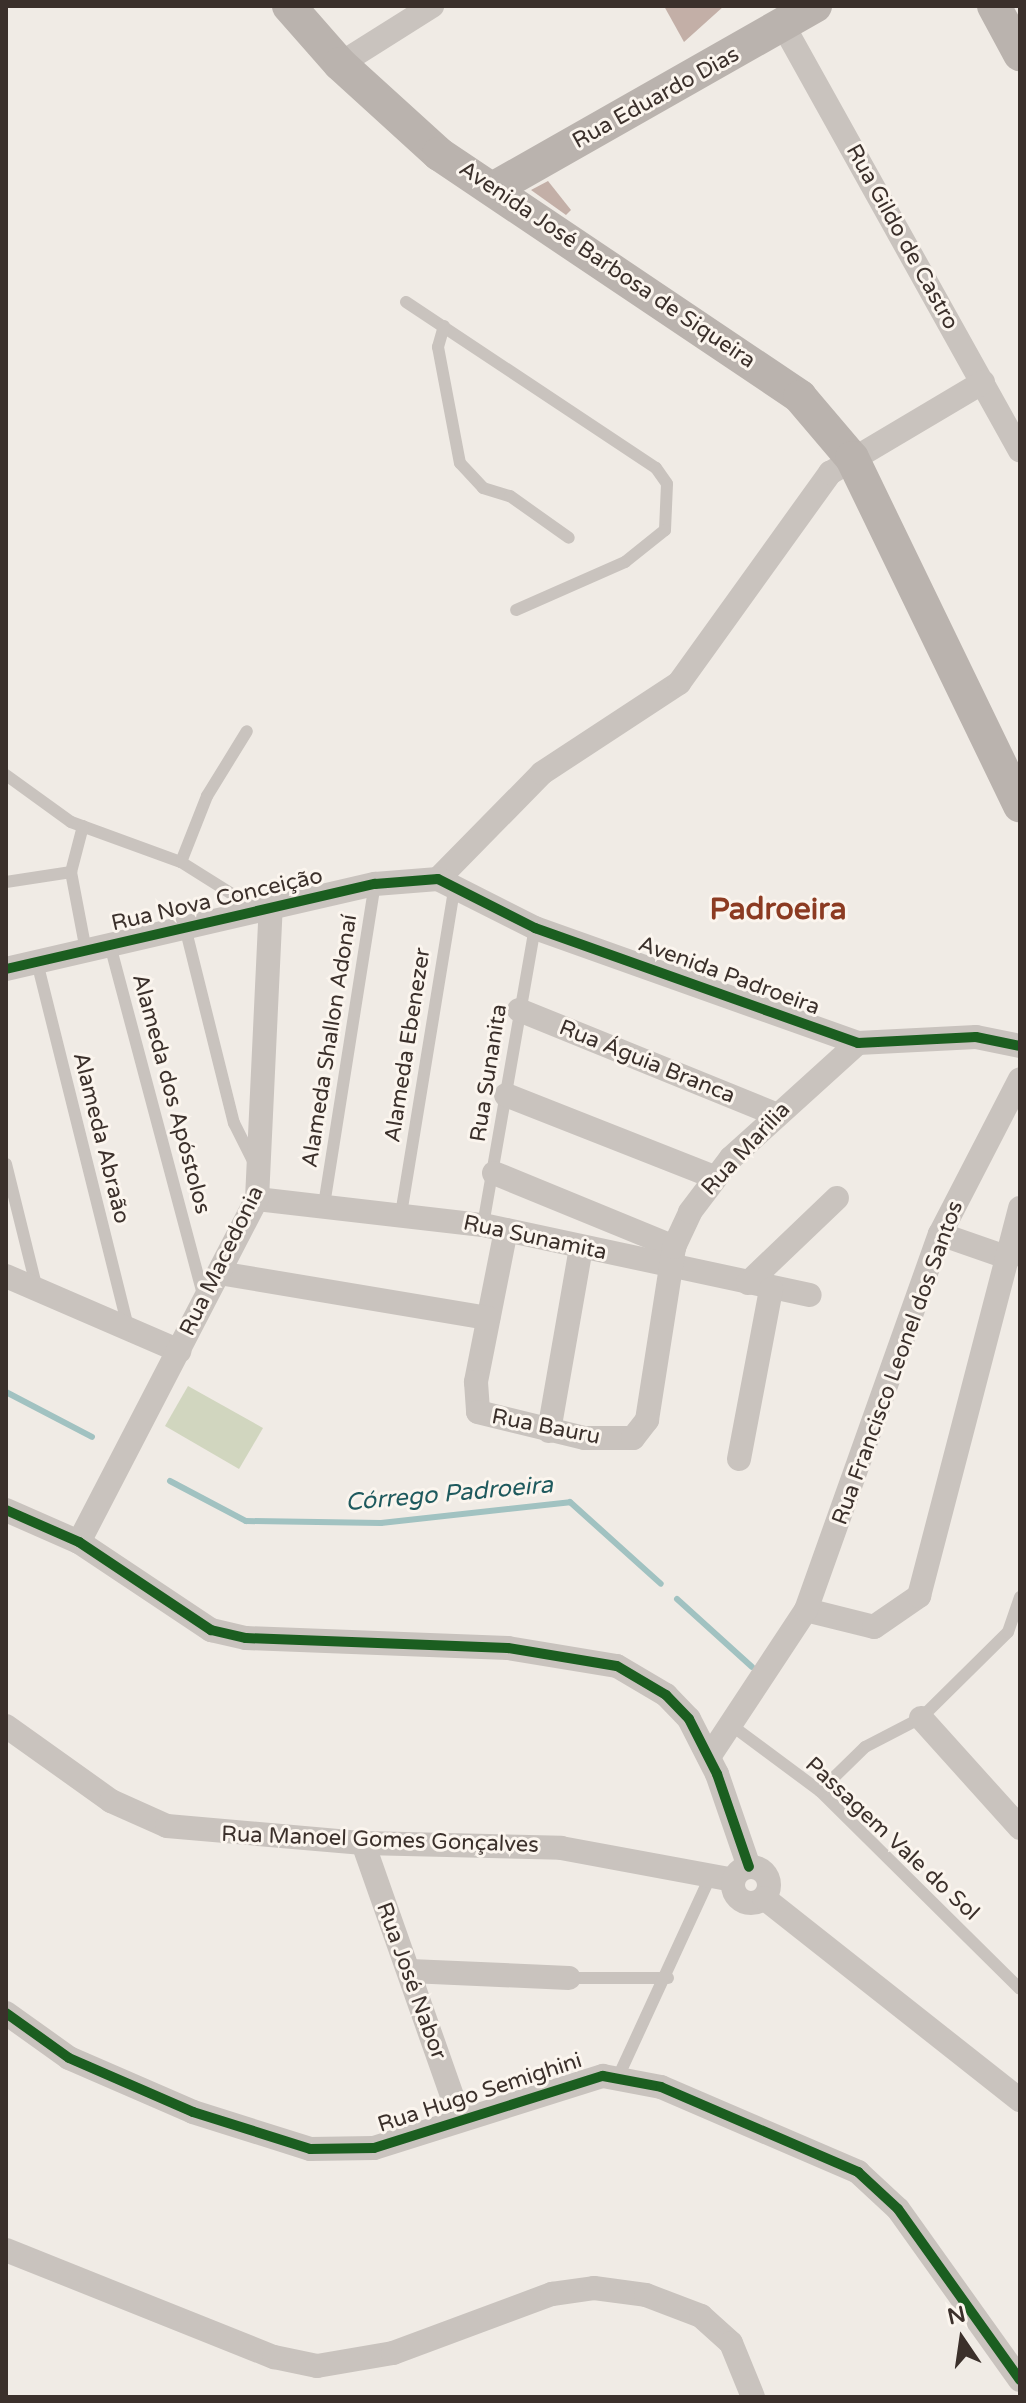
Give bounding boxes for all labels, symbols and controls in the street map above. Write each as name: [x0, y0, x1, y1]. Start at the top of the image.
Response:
street label: Rua Eduardo Dias: [568, 41, 744, 155]
street label: Rua Gildo de Castro: [840, 140, 964, 334]
street label: Avenida José Barbosa de Siqueira: [454, 156, 760, 374]
street label: Rua Nova Conceição: [109, 863, 325, 937]
district label: Padroeira: [709, 892, 847, 928]
street label: Alameda Shallon Adonaí: [297, 913, 363, 1169]
street label: Avenida Padroeira: [635, 931, 823, 1021]
street label: Alameda Ebenezer: [380, 946, 436, 1144]
street label: Alameda dos Apóstolos: [126, 971, 216, 1217]
street label: Rua Sunanita: [465, 1002, 513, 1144]
street label: Rua Águia Branca: [555, 1015, 739, 1109]
street label: Alameda Abraão: [67, 1050, 135, 1226]
street label: Rua Marilia: [696, 1097, 796, 1201]
street label: Rua Macedonia: [174, 1182, 270, 1340]
street label: Rua Francisco Leonel dos Santos: [827, 1197, 969, 1529]
street label: Rua Sunamita: [461, 1210, 609, 1266]
street label: Rua Bauru: [490, 1404, 602, 1450]
water label: Córrego Padroeira: [344, 1471, 554, 1517]
street label: Passagem Vale do Sol: [800, 1752, 984, 1926]
street label: Rua Manoel Gomes Gonçalves: [221, 1821, 539, 1859]
street label: Rua José Nabor: [370, 1899, 452, 2063]
street label: Rua Hugo Semighini: [375, 2048, 585, 2138]
north arrow: [922, 2299, 1002, 2379]
text: N: [945, 2301, 968, 2330]

